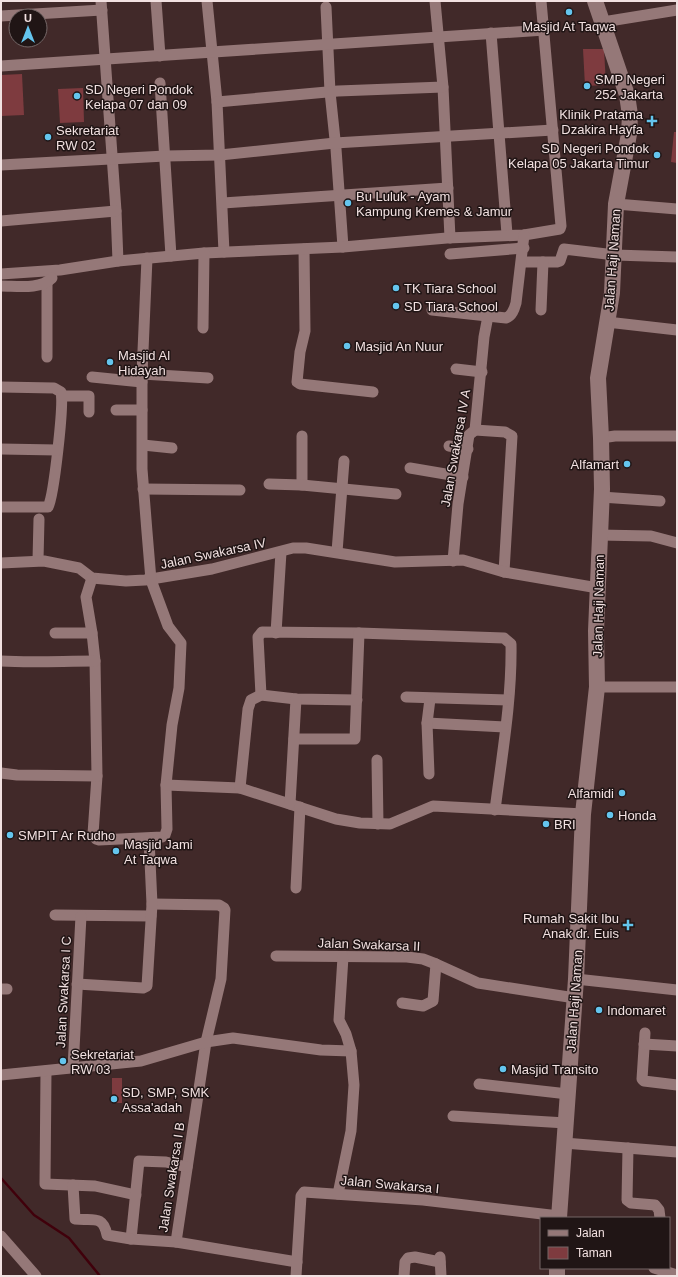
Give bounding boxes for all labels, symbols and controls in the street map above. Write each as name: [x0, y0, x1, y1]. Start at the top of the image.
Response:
marker: Masjid At Taqwa: [564, 7, 574, 17]
north arrow: [8, 8, 48, 48]
text: U: [24, 12, 32, 24]
place label: Masjid At Taqwa: [522, 19, 617, 34]
place label: SMP Negeri 252 Jakarta: [595, 72, 665, 102]
marker: SMP Negeri 252 Jakarta: [582, 81, 592, 91]
place label: SD Negeri Pondok Kelapa 07 dan 09: [85, 82, 193, 112]
marker: SD Negeri Pondok Kelapa 07 dan 09: [72, 91, 82, 101]
place label: Klinik Pratama Dzakira Hayfa: [559, 107, 644, 137]
marker: Klinik Pratama Dzakira Hayfa: [646, 115, 658, 127]
place label: Sekretariat RW 02: [56, 123, 119, 153]
marker: Sekretariat RW 02: [43, 132, 53, 142]
place label: SD Negeri Pondok Kelapa 05 Jakarta Timur: [508, 141, 650, 171]
marker: SD Negeri Pondok Kelapa 05 Jakarta Timur: [652, 150, 662, 160]
place label: Bu Luluk - Ayam Kampung Kremes & Jamur: [356, 189, 513, 219]
marker: Bu Luluk - Ayam Kampung Kremes & Jamur: [343, 198, 353, 208]
street label: Jalan Haji Naman: [601, 208, 624, 312]
place label: TK Tiara School: [404, 281, 497, 296]
marker: TK Tiara School: [391, 283, 401, 293]
place label: SD Tiara School: [404, 299, 498, 314]
marker: SD Tiara School: [391, 301, 401, 311]
place label: Masjid An Nuur: [355, 339, 444, 354]
marker: Masjid An Nuur: [342, 341, 352, 351]
place label: Masjid Al Hidayah: [118, 348, 170, 378]
marker: Masjid Al Hidayah: [105, 357, 115, 367]
street label: Jalan Swakarsa IV A: [438, 388, 473, 508]
place label: Alfamart: [571, 457, 619, 472]
marker: Alfamart: [622, 459, 632, 469]
street label: Jalan Swakarsa IV: [159, 535, 268, 572]
street label: Jalan Haji Naman: [590, 555, 607, 657]
place label: Alfamidi: [568, 786, 614, 801]
marker: Alfamidi: [617, 788, 627, 798]
place label: Honda: [618, 808, 657, 823]
marker: Honda: [605, 810, 615, 820]
place label: BRI: [554, 817, 576, 832]
marker: BRI: [541, 819, 551, 829]
place label: SMPIT Ar Rudho: [18, 828, 115, 843]
marker: SMPIT Ar Rudho: [5, 830, 15, 840]
place label: Masjid Jami At Taqwa: [124, 837, 193, 867]
marker: Masjid Jami At Taqwa: [111, 846, 121, 856]
place label: Rumah Sakit Ibu Anak dr. Euis: [523, 911, 619, 941]
marker: Rumah Sakit Ibu Anak dr. Euis: [622, 919, 634, 931]
street label: Jalan Swakarsa II: [317, 935, 421, 954]
street label: Jalan Swakarsa I C: [53, 936, 74, 1048]
street label: Jalan Haji Naman: [563, 949, 586, 1053]
place label: Indomaret: [607, 1003, 666, 1018]
marker: Indomaret: [594, 1005, 604, 1015]
place label: Sekretariat RW 03: [71, 1047, 134, 1077]
marker: Sekretariat RW 03: [58, 1056, 68, 1066]
place label: Masjid Transito: [511, 1062, 598, 1077]
marker: Masjid Transito: [498, 1064, 508, 1074]
place label: SD, SMP, SMK Assa'adah: [122, 1085, 210, 1115]
marker: SD, SMP, SMK Assa'adah: [109, 1094, 119, 1104]
street label: Jalan Swakarsa I B: [155, 1121, 188, 1233]
street label: Jalan Swakarsa I: [340, 1173, 440, 1196]
legend: [540, 1217, 670, 1269]
text: Jalan: [576, 1226, 605, 1240]
text: Taman: [576, 1246, 612, 1260]

